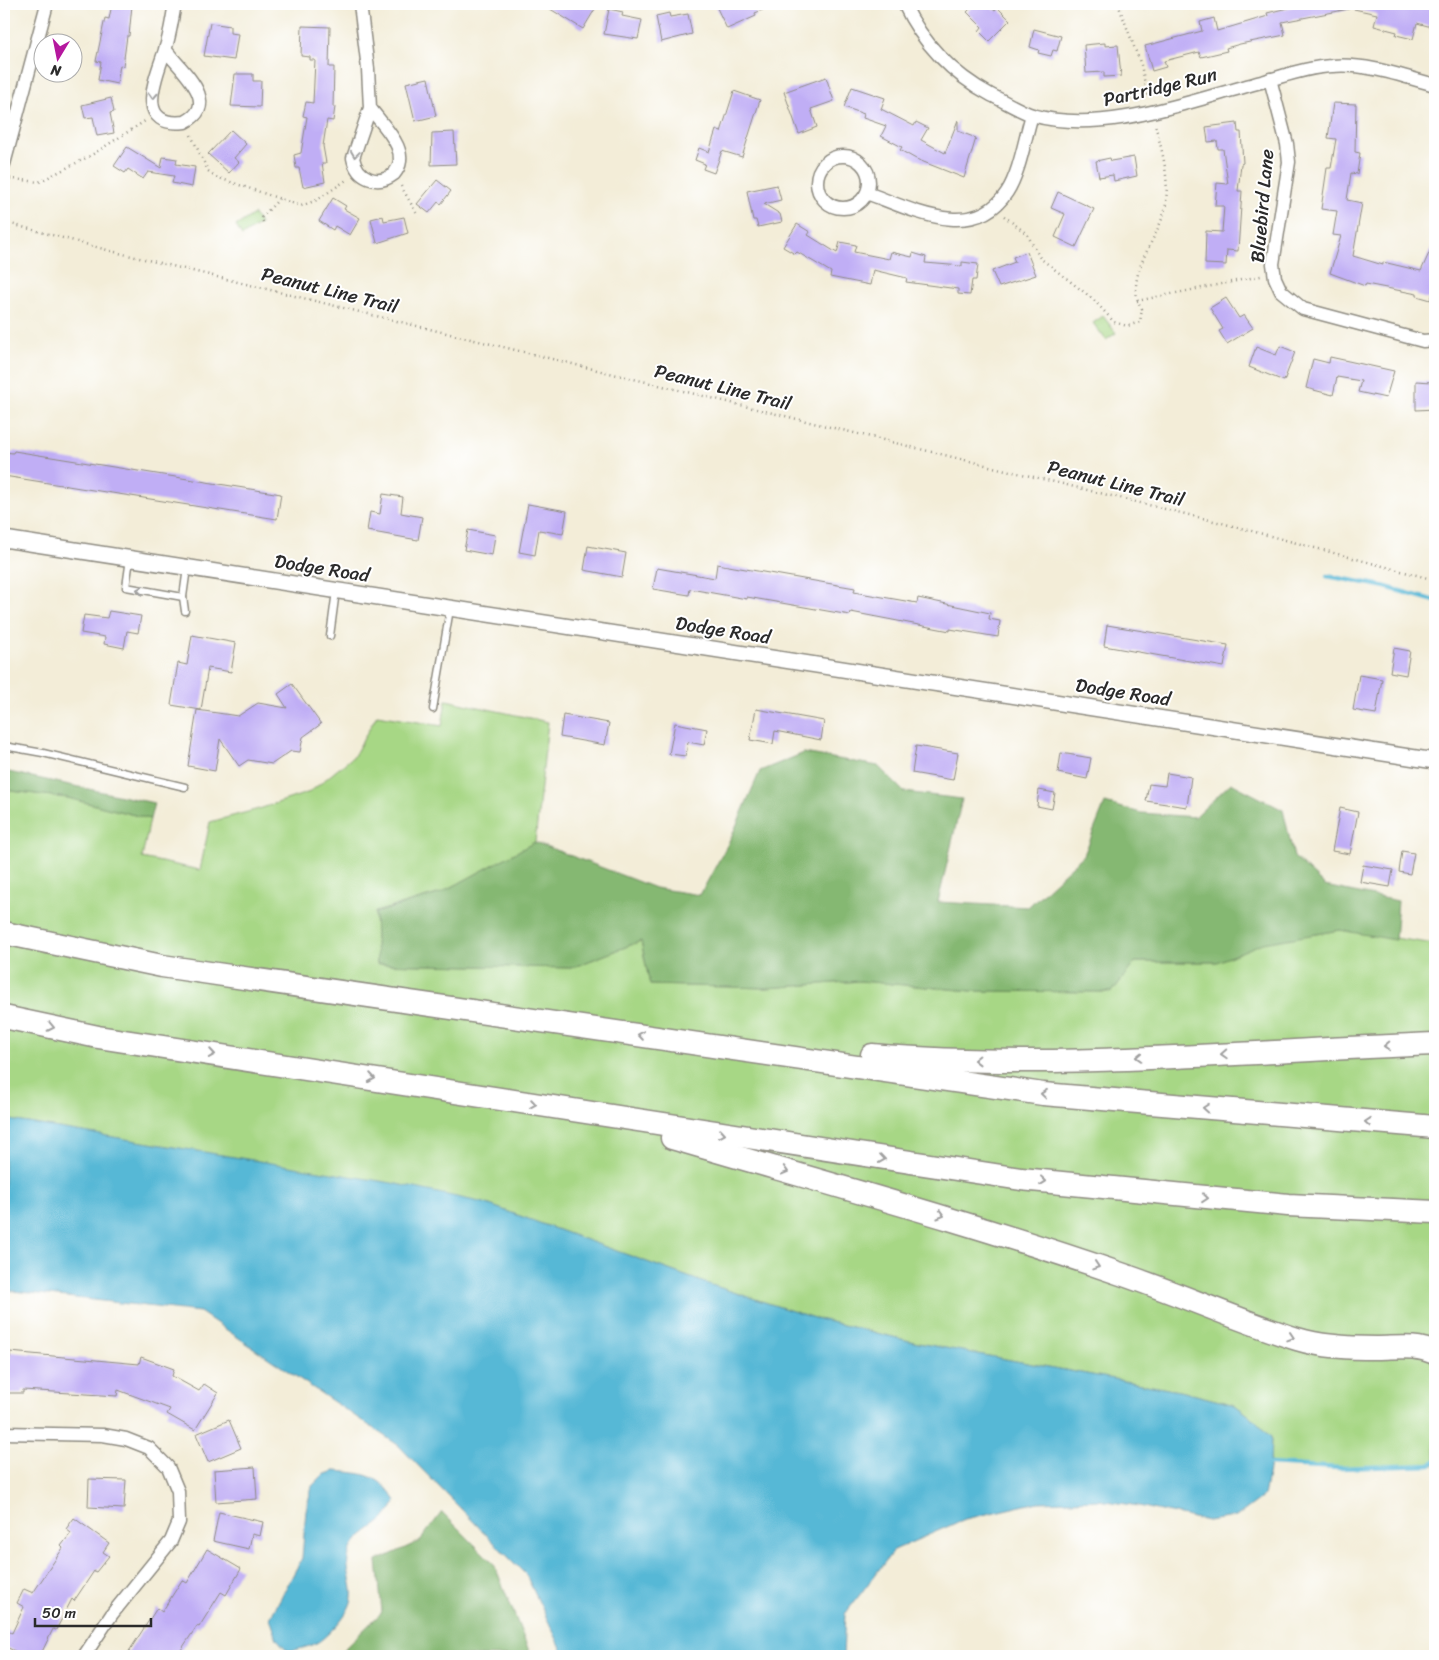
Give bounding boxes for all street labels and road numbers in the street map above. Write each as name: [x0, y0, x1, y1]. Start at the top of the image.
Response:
street label: Partridge Run: [1100, 58, 1220, 116]
street label: Bluebird Lane: [1241, 148, 1283, 264]
street label: Peanut Line Trail: [258, 257, 402, 323]
street label: Peanut Line Trail: [651, 354, 795, 420]
street label: Peanut Line Trail: [1044, 450, 1188, 516]
street label: Dodge Road: [272, 544, 374, 592]
street label: Dodge Road: [673, 606, 775, 654]
street label: Dodge Road: [1073, 668, 1175, 716]

